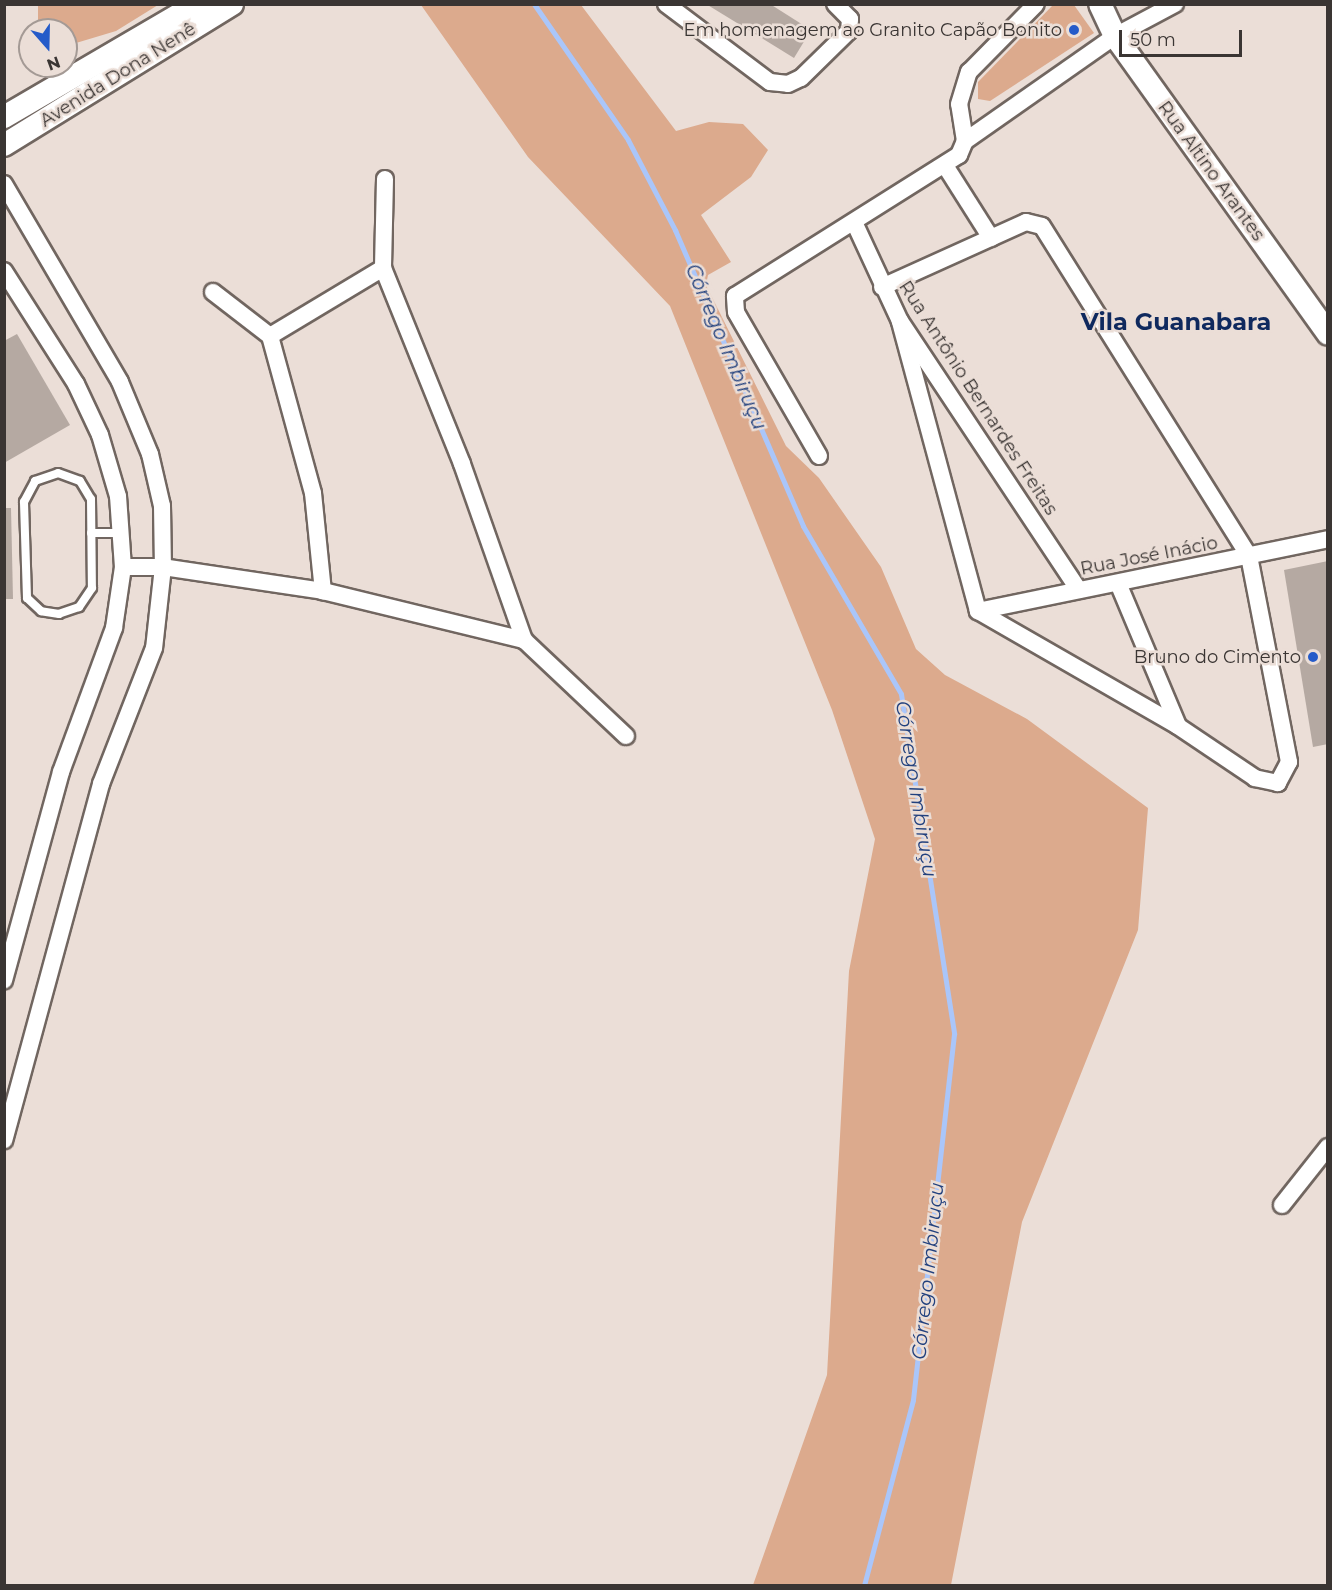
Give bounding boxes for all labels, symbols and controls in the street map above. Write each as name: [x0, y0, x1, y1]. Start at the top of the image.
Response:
north arrow: [18, 18, 78, 78]
street label: Avenida Dona Nenê: [36, 18, 200, 132]
scale bar: [1122, 18, 1245, 56]
place label: Em homenagem ao Granito Capão Bonito: [683, 19, 1062, 41]
marker: Em homenagem ao Granito Capão Bonito: [1067, 23, 1081, 37]
text: 50 m: [1130, 29, 1176, 51]
street label: Rua Altino Arantes: [1153, 97, 1269, 245]
water label: Córrego Imbiruçu: [680, 260, 772, 434]
street label: Rua Antônio Bernardes Freitas: [894, 277, 1062, 519]
district label: Vila Guanabara: [1081, 308, 1271, 336]
street label: Rua José Inácio: [1078, 532, 1220, 580]
place label: Bruno do Cimento: [1134, 646, 1301, 668]
marker: Bruno do Cimento: [1306, 650, 1320, 664]
water label: Córrego Imbiruçu: [890, 699, 942, 879]
water label: Córrego Imbiruçu: [907, 1181, 949, 1361]

